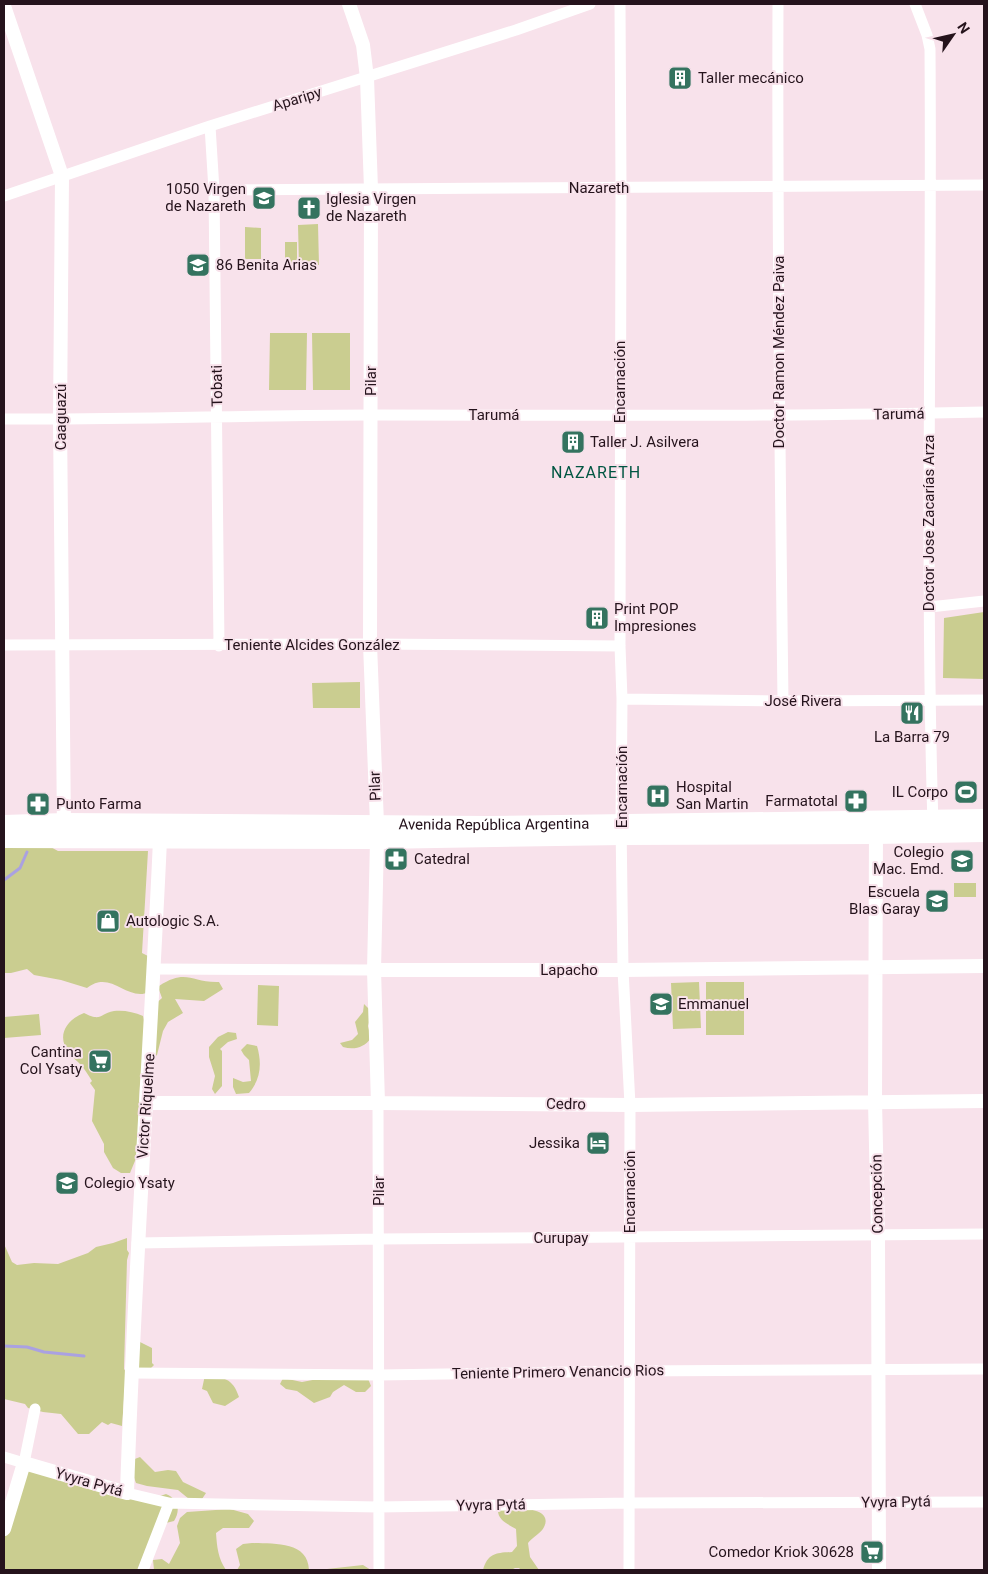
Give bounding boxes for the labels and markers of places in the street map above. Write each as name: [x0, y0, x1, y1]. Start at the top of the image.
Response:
building icon: Taller mecánico: [667, 65, 693, 91]
place label: Taller mecánico: [698, 69, 804, 87]
place label: 1050 Virgen de Nazareth: [165, 180, 246, 215]
school or university icon: 1050 Virgen de Nazareth: [251, 185, 277, 211]
place label: Iglesia Virgen de Nazareth: [326, 190, 416, 225]
church icon: Iglesia Virgen de Nazareth: [296, 195, 322, 221]
school or university icon: 86 Benita Arias: [185, 252, 211, 278]
place label: 86 Benita Arias: [216, 256, 317, 274]
building icon: Taller J. Asilvera: [560, 429, 586, 455]
place label: Taller J. Asilvera: [590, 433, 699, 451]
place label: Print POP Impresiones: [614, 600, 696, 635]
building icon: Print POP Impresiones: [584, 605, 610, 631]
restaurant icon: La Barra 79: [899, 700, 925, 726]
place label: La Barra 79: [874, 728, 950, 746]
place label: Hospital San Martin: [676, 778, 749, 813]
sports icon: IL Corpo: [953, 779, 979, 805]
hospital icon: Hospital San Martin: [645, 783, 671, 809]
place label: IL Corpo: [892, 783, 948, 801]
pharmacy icon: Farmatotal: [843, 788, 869, 814]
pharmacy icon: Punto Farma: [25, 791, 51, 817]
place label: Farmatotal: [765, 792, 838, 810]
place label: Punto Farma: [56, 795, 142, 813]
place label: Colegio Mac. Emd.: [873, 843, 944, 878]
pharmacy icon: Catedral: [383, 846, 409, 872]
school or university icon: Colegio Mac. Emd.: [949, 848, 975, 874]
place label: Catedral: [414, 850, 470, 868]
place label: Escuela Blas Garay: [849, 883, 920, 918]
school or university icon: Escuela Blas Garay: [924, 888, 950, 914]
shop icon: Autologic S.A.: [95, 908, 121, 934]
place label: Autologic S.A.: [126, 912, 220, 930]
school or university icon: Emmanuel: [648, 991, 674, 1017]
place label: Emmanuel: [678, 995, 749, 1013]
place label: Cantina Col Ysaty: [20, 1043, 82, 1078]
supermarket icon: Cantina Col Ysaty: [87, 1048, 113, 1074]
hotel icon: Jessika: [585, 1130, 611, 1156]
place label: Jessika: [529, 1134, 580, 1152]
school or university icon: Colegio Ysaty: [54, 1170, 80, 1196]
place label: Colegio Ysaty: [84, 1174, 175, 1192]
supermarket icon: Comedor Kriok 30628: [859, 1539, 885, 1565]
place label: Comedor Kriok 30628: [709, 1543, 854, 1561]

